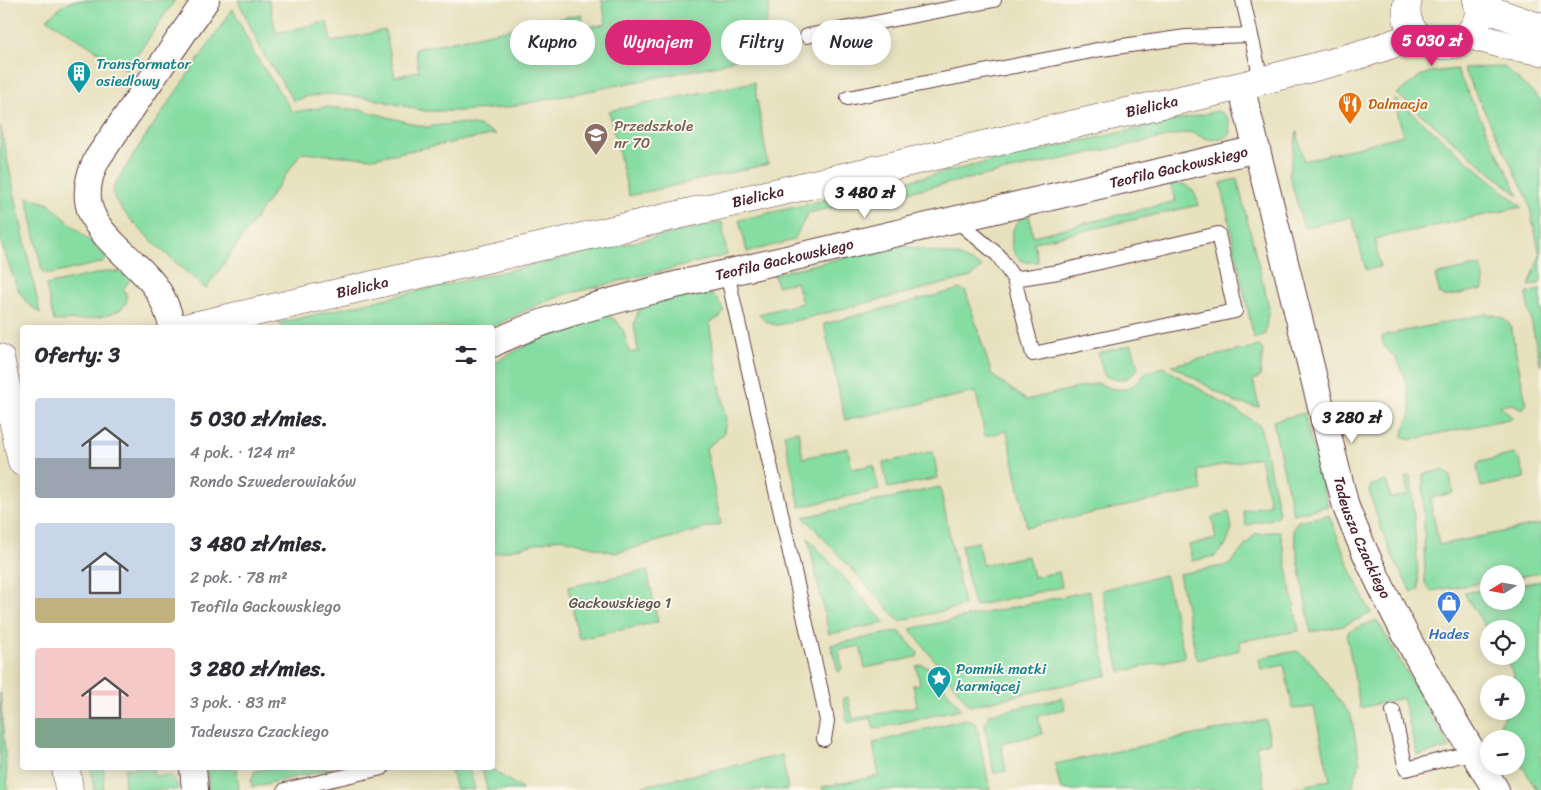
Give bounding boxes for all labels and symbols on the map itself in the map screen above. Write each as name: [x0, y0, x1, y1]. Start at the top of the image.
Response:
pin: 5 030 zł: [1380, 24, 1484, 67]
place label: Transformator osiedlowy: [96, 51, 192, 94]
building icon: Transformator osiedlowy: [66, 60, 92, 94]
street label: Bielicka: [1123, 88, 1181, 125]
restaurant icon: Dalmacja: [1337, 91, 1363, 125]
place label: Dalmacja: [1368, 91, 1428, 117]
place label: Przedszkole nr 70: [614, 113, 693, 156]
school or university icon: Przedszkole nr 70: [583, 122, 609, 156]
street label: Teofila Gackowskiego: [1107, 138, 1251, 196]
pin: 3 480 zł: [813, 176, 917, 219]
street label: Bielicka: [730, 178, 787, 215]
street label: Teofila Gackowskiego: [713, 231, 857, 288]
street label: Bielicka: [334, 269, 391, 306]
pin: 3 280 zł: [1300, 402, 1404, 444]
street label: Tadeusza Czackiego: [1326, 474, 1398, 604]
north arrow: [1480, 565, 1525, 610]
park label: Gackowskiego 1: [569, 590, 671, 616]
shop icon: Hades: [1436, 590, 1462, 624]
place label: Hades: [1429, 621, 1469, 647]
place label: Pomnik matki karmiącej: [956, 656, 1047, 699]
place icon: Pomnik matki karmiącej: [926, 665, 952, 699]

